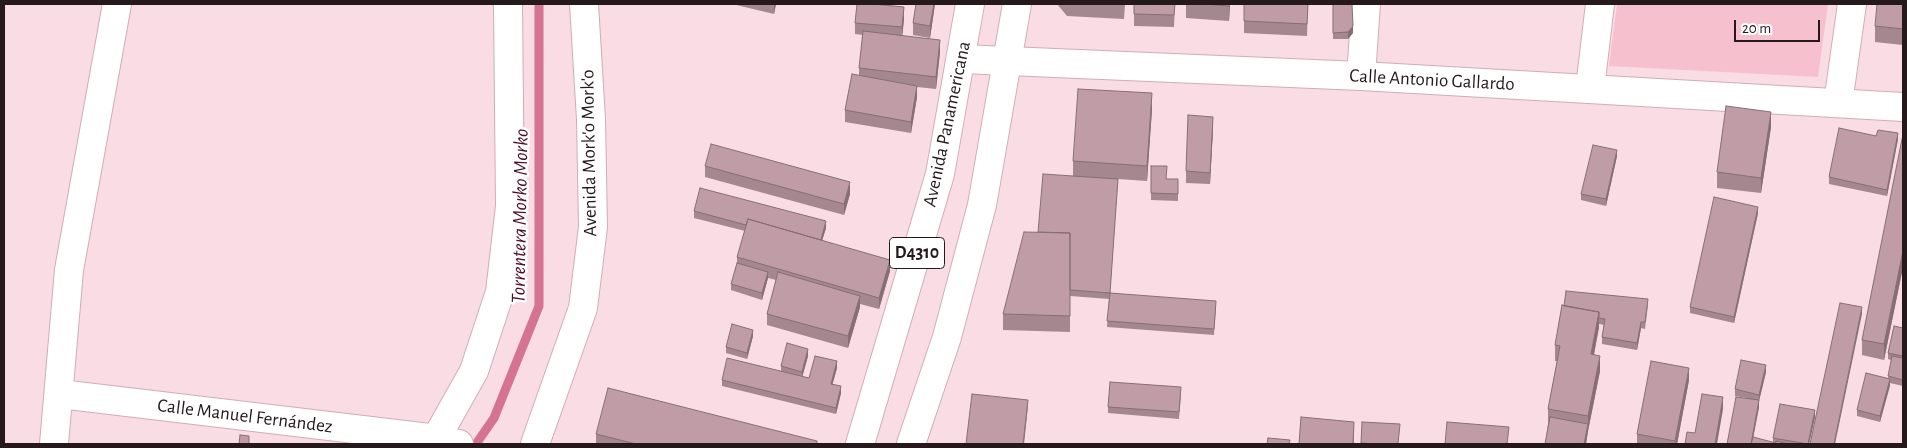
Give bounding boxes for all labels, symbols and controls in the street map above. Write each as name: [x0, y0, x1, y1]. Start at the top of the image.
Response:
scale bar: [1737, 10, 1823, 42]
text: 20 m: [1742, 21, 1771, 36]
street label: Avenida Panamericana: [918, 39, 976, 209]
street label: Calle Antonio Gallardo: [1349, 64, 1515, 96]
street label: Avenida Mork'o Mork'o: [576, 69, 602, 237]
water label: Torrentera Morko Morko: [506, 128, 534, 304]
road number: D4310: [890, 238, 944, 268]
street label: Calle Manuel Fernández: [156, 394, 334, 438]

